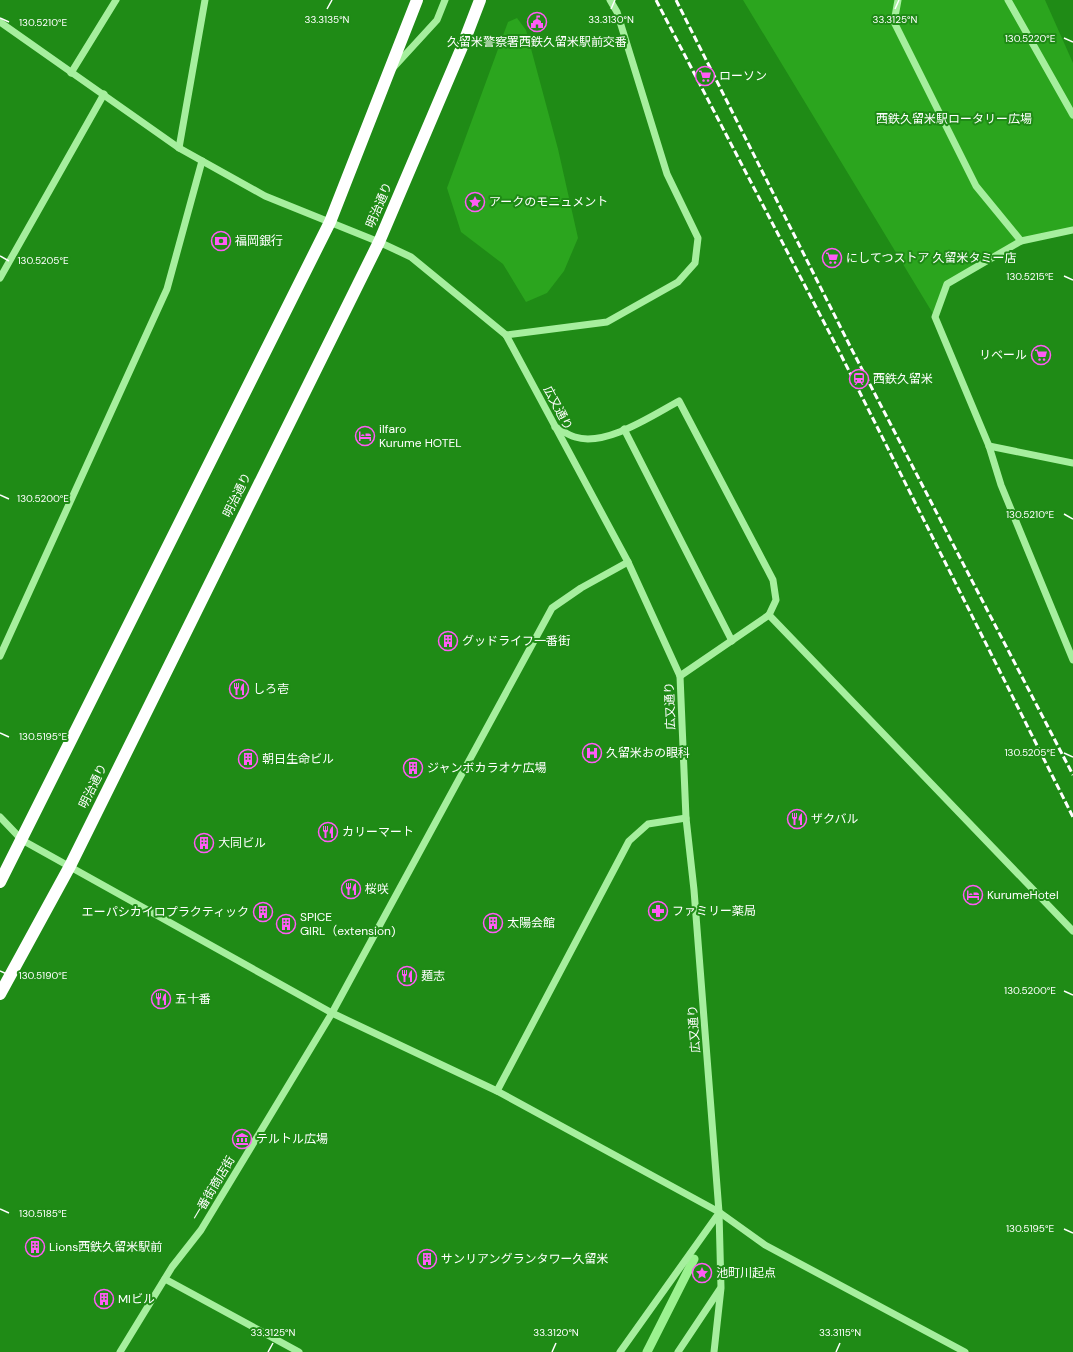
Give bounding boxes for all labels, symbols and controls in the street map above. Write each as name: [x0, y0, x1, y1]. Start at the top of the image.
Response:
public building icon: 久留米警察署西鉄久留米駅前交番: [526, 11, 548, 33]
text: 33.3135°N: [304, 13, 350, 26]
text: 33.3130°N: [588, 13, 634, 26]
text: 33.3125°N: [873, 13, 918, 26]
text: 130.5210°E: [19, 16, 67, 29]
text: 130.5220°E: [1005, 32, 1056, 45]
place label: 久留米警察署西鉄久留米駅前交番: [447, 34, 627, 50]
supermarket icon: ローソン: [694, 65, 716, 87]
place label: ローソン: [719, 68, 767, 84]
park label: 西鉄久留米駅ロータリー広場: [876, 111, 1032, 127]
street label: 明治通り: [362, 180, 396, 230]
place icon: アークのモニュメント: [464, 191, 486, 213]
place label: アークのモニュメント: [489, 194, 608, 210]
bank icon: 福岡銀行: [210, 230, 232, 252]
place label: 福岡銀行: [235, 233, 283, 249]
supermarket icon: にしてつストア 久留米タミー店: [821, 247, 843, 269]
place label: にしてつストア 久留米タミー店: [846, 250, 1017, 266]
text: 130.5205°E: [17, 254, 69, 267]
text: 130.5215°E: [1006, 270, 1054, 283]
supermarket icon: リベール: [1030, 344, 1052, 366]
place label: リベール: [979, 347, 1027, 363]
station icon: 西鉄久留米: [848, 368, 870, 390]
place label: 西鉄久留米: [873, 371, 933, 387]
street label: 広又通り: [540, 383, 576, 433]
place label: ilfaro Kurume HOTEL: [379, 421, 462, 451]
hotel icon: ilfaro Kurume HOTEL: [354, 425, 376, 447]
street label: 明治通り: [219, 470, 255, 520]
text: 130.5200°E: [17, 492, 69, 505]
text: 130.5210°E: [1006, 508, 1054, 521]
building icon: グッドライフ一番街: [437, 630, 459, 652]
place label: グッドライフ一番街: [462, 633, 570, 649]
restaurant icon: しろ壱: [228, 678, 250, 700]
place label: しろ壱: [253, 681, 289, 697]
street label: 広又通り: [661, 682, 679, 730]
text: 130.5195°E: [19, 730, 67, 743]
hospital icon: 久留米おの眼科: [581, 742, 603, 764]
place label: 久留米おの眼科: [606, 745, 690, 761]
text: 130.5205°E: [1004, 746, 1056, 759]
building icon: 朝日生命ビル: [237, 748, 259, 770]
place label: 朝日生命ビル: [262, 751, 334, 767]
building icon: ジャンボカラオケ広場: [402, 757, 424, 779]
place label: ジャンボカラオケ広場: [427, 760, 546, 776]
street label: 明治通り: [75, 761, 111, 811]
restaurant icon: ザクバル: [786, 808, 808, 830]
place label: ザクバル: [811, 811, 858, 827]
restaurant icon: カリーマート: [317, 821, 339, 843]
place label: カリーマート: [342, 824, 414, 840]
building icon: 大同ビル: [193, 832, 215, 854]
place label: 大同ビル: [218, 835, 266, 851]
restaurant icon: 桜咲: [340, 878, 362, 900]
place label: 桜咲: [365, 881, 389, 897]
hotel icon: KurumeHotel: [962, 884, 984, 906]
place label: KurumeHotel: [987, 887, 1059, 903]
pharmacy icon: ファミリー薬局: [647, 900, 669, 922]
building icon: エーパシカイロプラクティック: [252, 901, 274, 923]
place label: ファミリー薬局: [672, 903, 756, 919]
place label: エーパシカイロプラクティック: [82, 904, 249, 920]
place label: SPICE GIRL（extension): [300, 909, 395, 939]
building icon: 太陽会館: [482, 912, 504, 934]
building icon: SPICE GIRL（extension): [275, 913, 297, 935]
place label: 太陽会館: [507, 915, 555, 931]
restaurant icon: 麺志: [396, 965, 418, 987]
place label: 麺志: [421, 968, 445, 984]
text: 130.5190°E: [19, 969, 68, 982]
text: 130.5200°E: [1004, 984, 1056, 997]
restaurant icon: 五十番: [150, 988, 172, 1010]
place label: 五十番: [175, 991, 211, 1007]
street label: 広又通り: [684, 1004, 704, 1054]
museum icon: テルトル広場: [231, 1128, 253, 1150]
place label: テルトル広場: [256, 1131, 328, 1147]
street label: 一番街商店街: [188, 1153, 238, 1223]
text: 130.5185°E: [19, 1207, 67, 1220]
text: 130.5195°E: [1006, 1222, 1054, 1235]
building icon: Lions西鉄久留米駅前: [24, 1236, 46, 1258]
place label: Lions西鉄久留米駅前: [49, 1239, 162, 1255]
building icon: サンリアングランタワー久留米: [416, 1248, 438, 1270]
place label: サンリアングランタワー久留米: [441, 1251, 609, 1267]
place icon: 池町川起点: [691, 1262, 713, 1284]
place label: 池町川起点: [716, 1265, 776, 1281]
building icon: MIビル: [93, 1288, 115, 1310]
place label: MIビル: [118, 1291, 155, 1307]
text: 33.3125°N: [251, 1326, 296, 1339]
text: 33.3120°N: [533, 1326, 579, 1339]
text: 33.3115°N: [819, 1326, 861, 1339]

